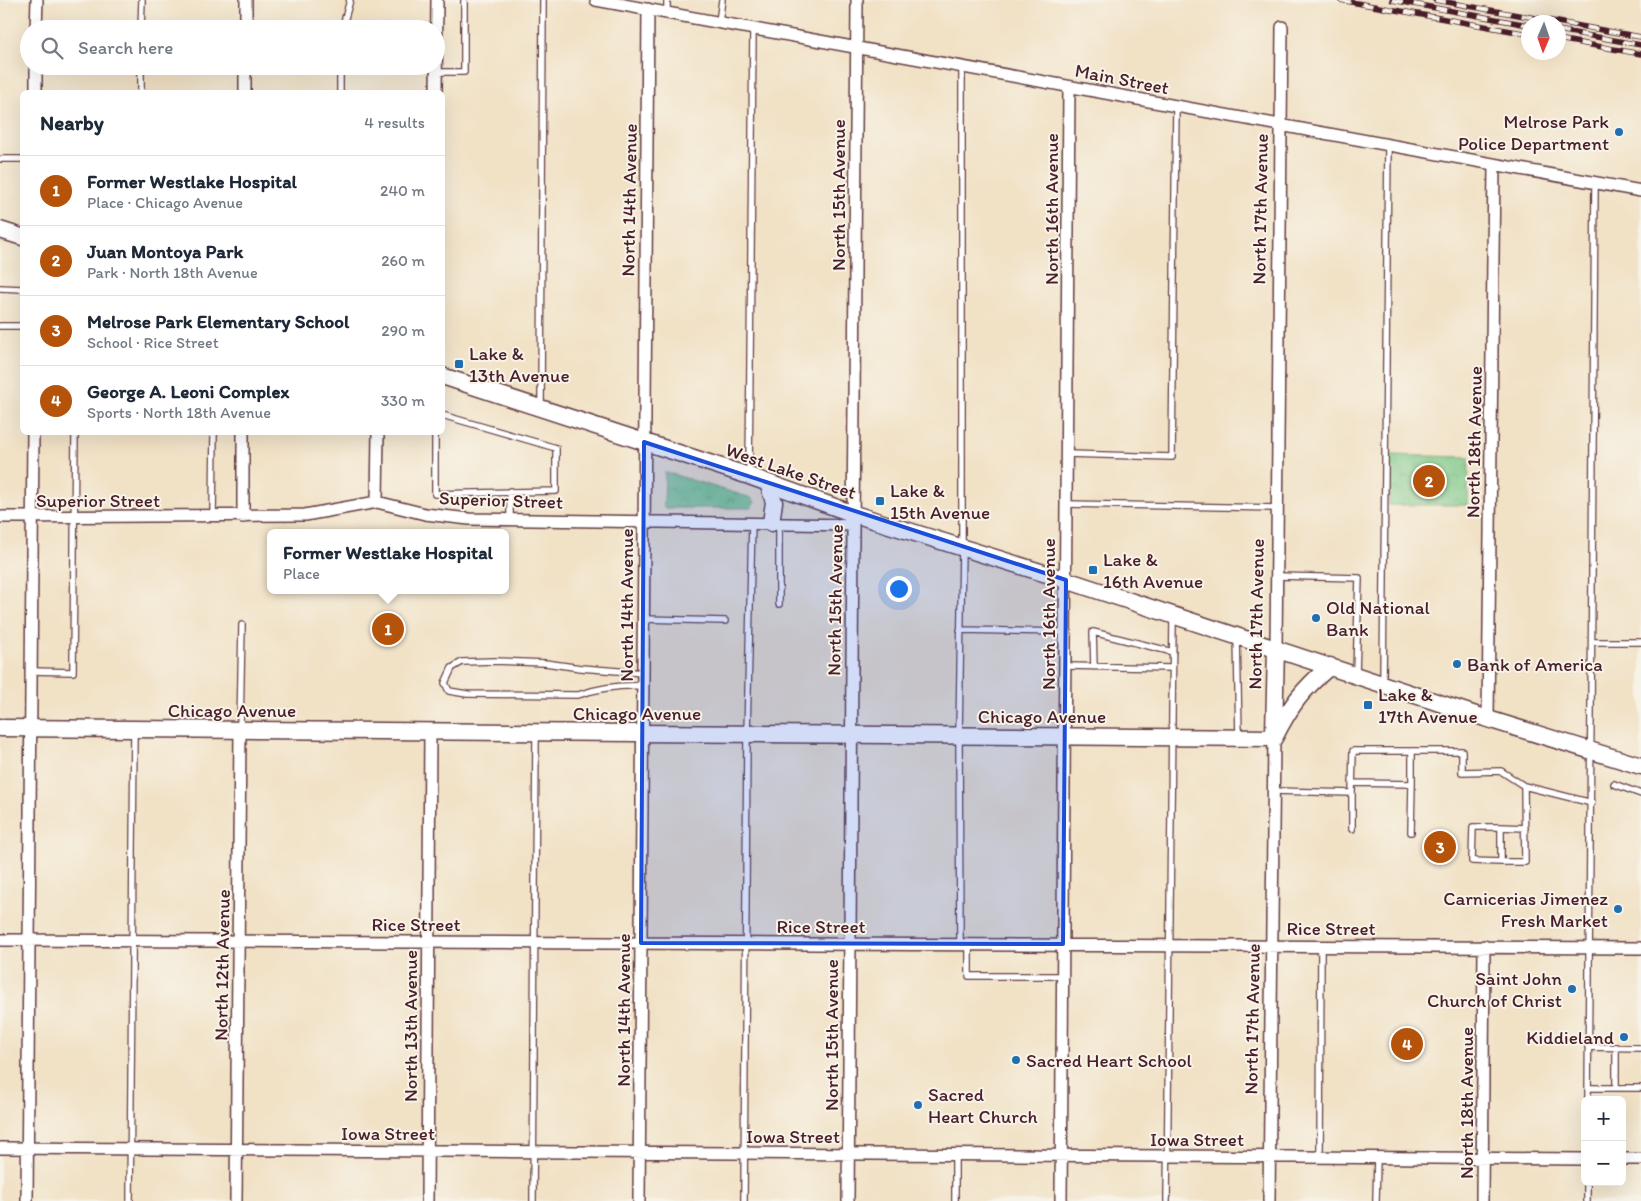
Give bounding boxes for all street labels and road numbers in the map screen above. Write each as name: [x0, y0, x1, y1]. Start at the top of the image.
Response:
street label: Main Street: [1073, 59, 1171, 99]
street label: North 15th Avenue: [827, 119, 850, 271]
street label: North 14th Avenue: [616, 123, 642, 277]
street label: North 16th Avenue: [1040, 133, 1063, 285]
street label: North 17th Avenue: [1247, 133, 1273, 285]
street label: North 18th Avenue: [1461, 366, 1487, 518]
street label: West Lake Street: [723, 438, 859, 504]
street label: Superior Street: [439, 486, 563, 514]
street label: Superior Street: [36, 489, 160, 512]
street label: North 15th Avenue: [822, 524, 848, 676]
street label: North 14th Avenue: [615, 528, 638, 682]
street label: North 16th Avenue: [1037, 538, 1060, 690]
street label: North 17th Avenue: [1243, 538, 1269, 690]
street label: Chicago Avenue: [168, 699, 296, 722]
street label: Chicago Avenue: [573, 702, 701, 725]
street label: Chicago Avenue: [978, 705, 1106, 728]
street label: North 12th Avenue: [209, 889, 235, 1041]
street label: Rice Street: [371, 913, 461, 936]
street label: Rice Street: [776, 915, 866, 938]
street label: Rice Street: [1286, 917, 1376, 940]
street label: North 14th Avenue: [612, 933, 635, 1087]
street label: North 17th Avenue: [1239, 943, 1265, 1095]
street label: North 13th Avenue: [399, 950, 422, 1102]
street label: North 15th Avenue: [820, 959, 843, 1111]
street label: North 18th Avenue: [1455, 1027, 1478, 1179]
street label: Iowa Street: [341, 1122, 435, 1145]
street label: Iowa Street: [746, 1125, 840, 1148]
street label: Iowa Street: [1150, 1128, 1244, 1151]

